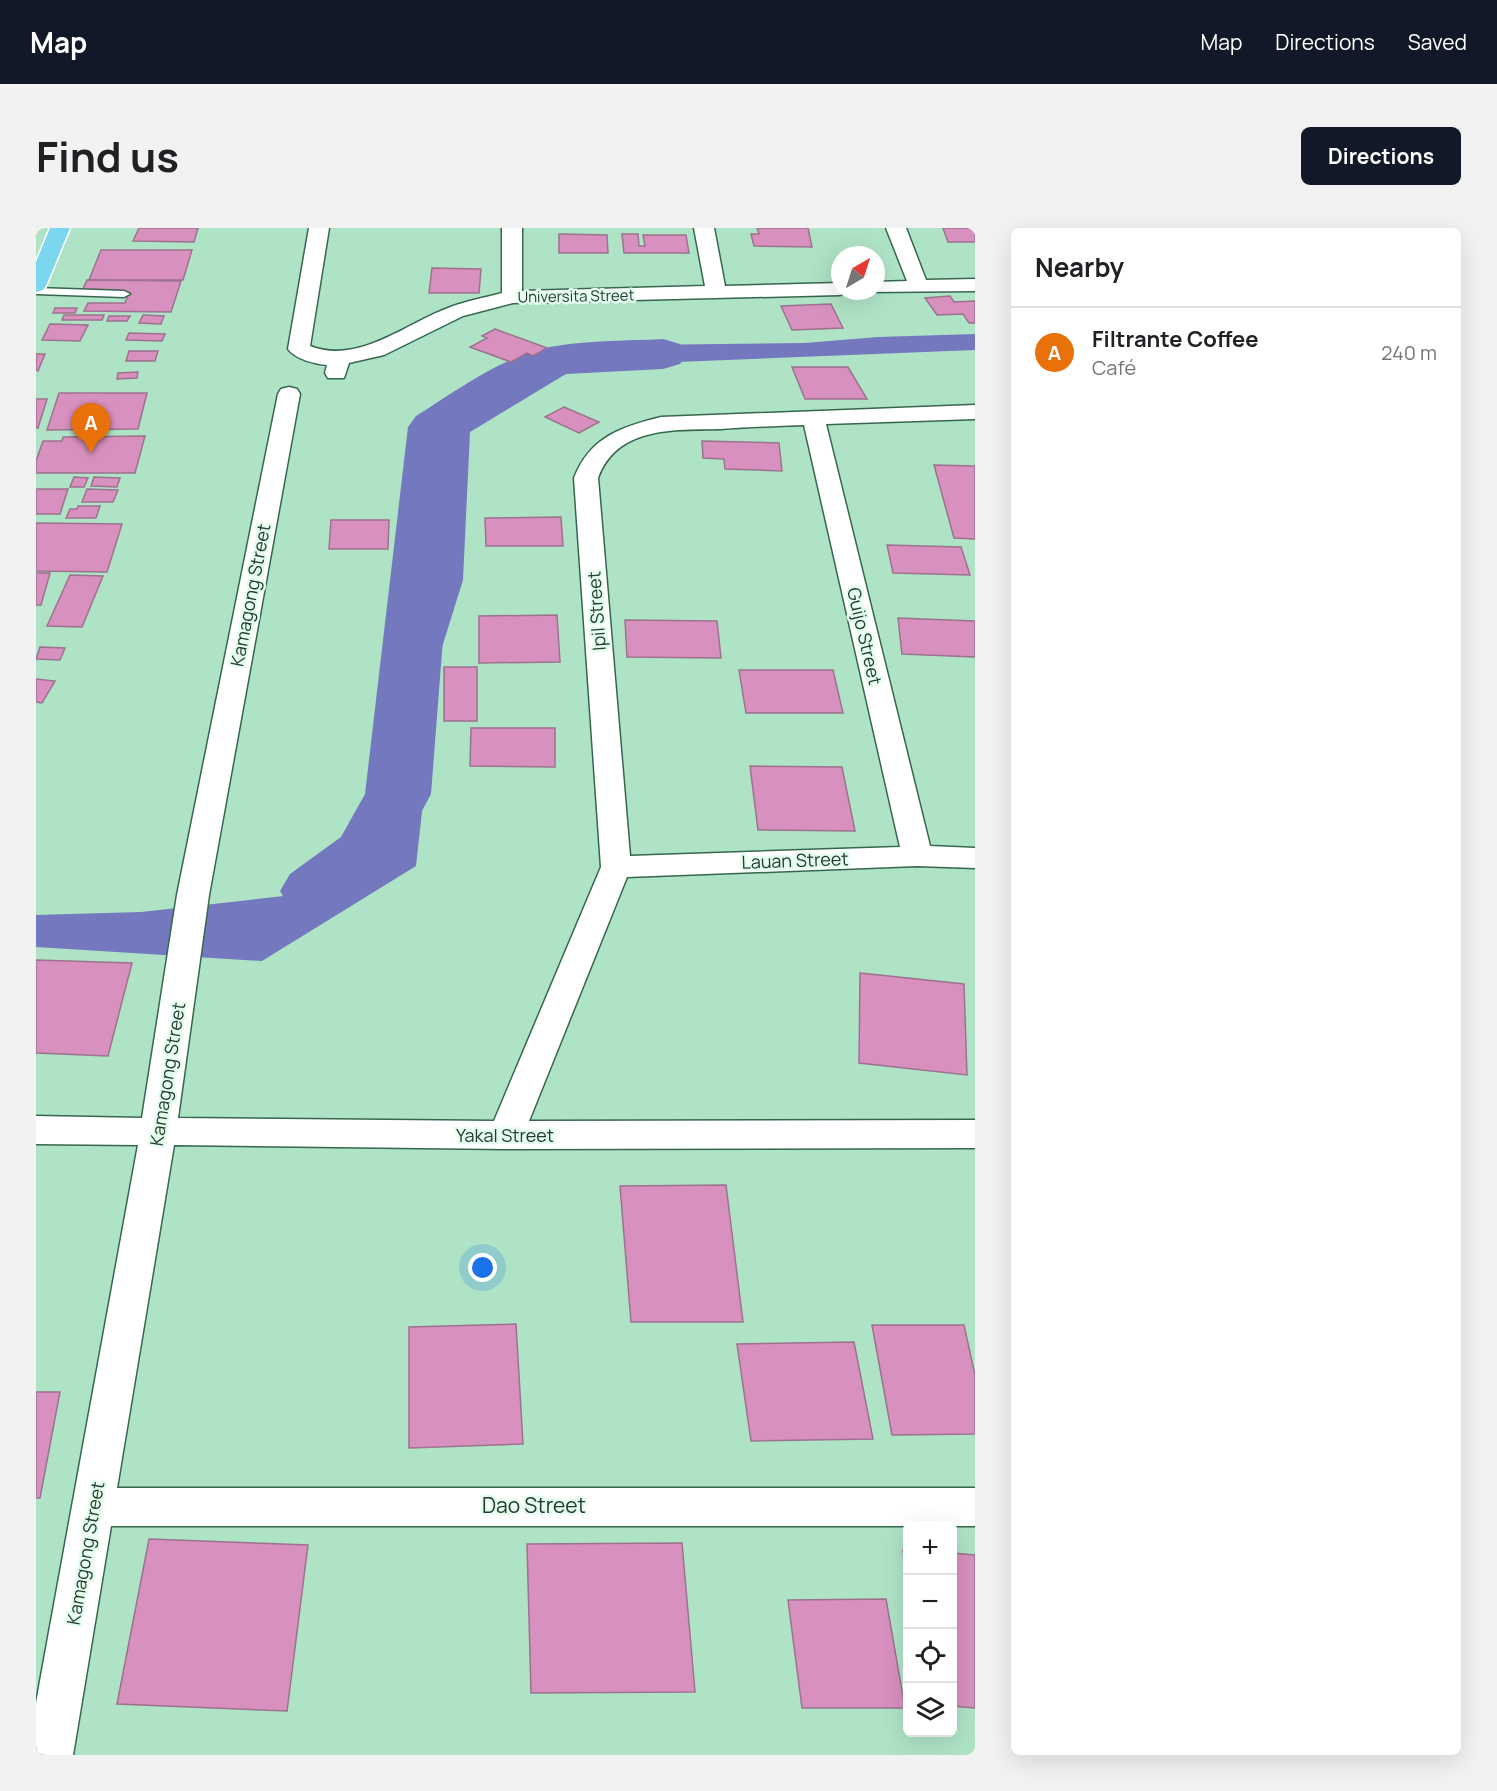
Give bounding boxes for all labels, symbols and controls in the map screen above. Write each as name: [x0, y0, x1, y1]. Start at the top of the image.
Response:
text: Map: [30, 23, 87, 61]
text: Map: [1201, 28, 1242, 56]
text: Directions: [1275, 28, 1375, 56]
text: Saved: [1408, 28, 1467, 56]
text: Find us: [36, 127, 179, 185]
button: Directions: [1301, 127, 1461, 185]
north arrow: [831, 246, 885, 300]
text: Nearby: [1035, 249, 1124, 285]
street label: Universita Street: [517, 284, 635, 308]
text: Filtrante Coffee: [1092, 324, 1259, 354]
text: A: [1048, 339, 1061, 366]
text: 240 m: [1381, 339, 1437, 366]
text: Café: [1092, 354, 1136, 381]
pin: A: [72, 404, 110, 453]
street label: Kamagong Street: [224, 522, 276, 668]
street label: Ipil Street: [581, 570, 611, 652]
street label: Guijo Street: [842, 585, 888, 687]
street label: Lauan Street: [741, 846, 849, 874]
street label: Kamagong Street: [144, 1000, 190, 1148]
street label: Yakal Street: [456, 1123, 554, 1147]
your location: [468, 1253, 497, 1282]
street label: Kamagong Street: [61, 1479, 109, 1627]
street label: Dao Street: [482, 1491, 586, 1519]
map controls: [903, 1521, 957, 1737]
button: +: [903, 1521, 957, 1575]
button: −: [903, 1575, 957, 1629]
button: locate: [903, 1629, 957, 1683]
button: layers: [903, 1683, 957, 1737]

